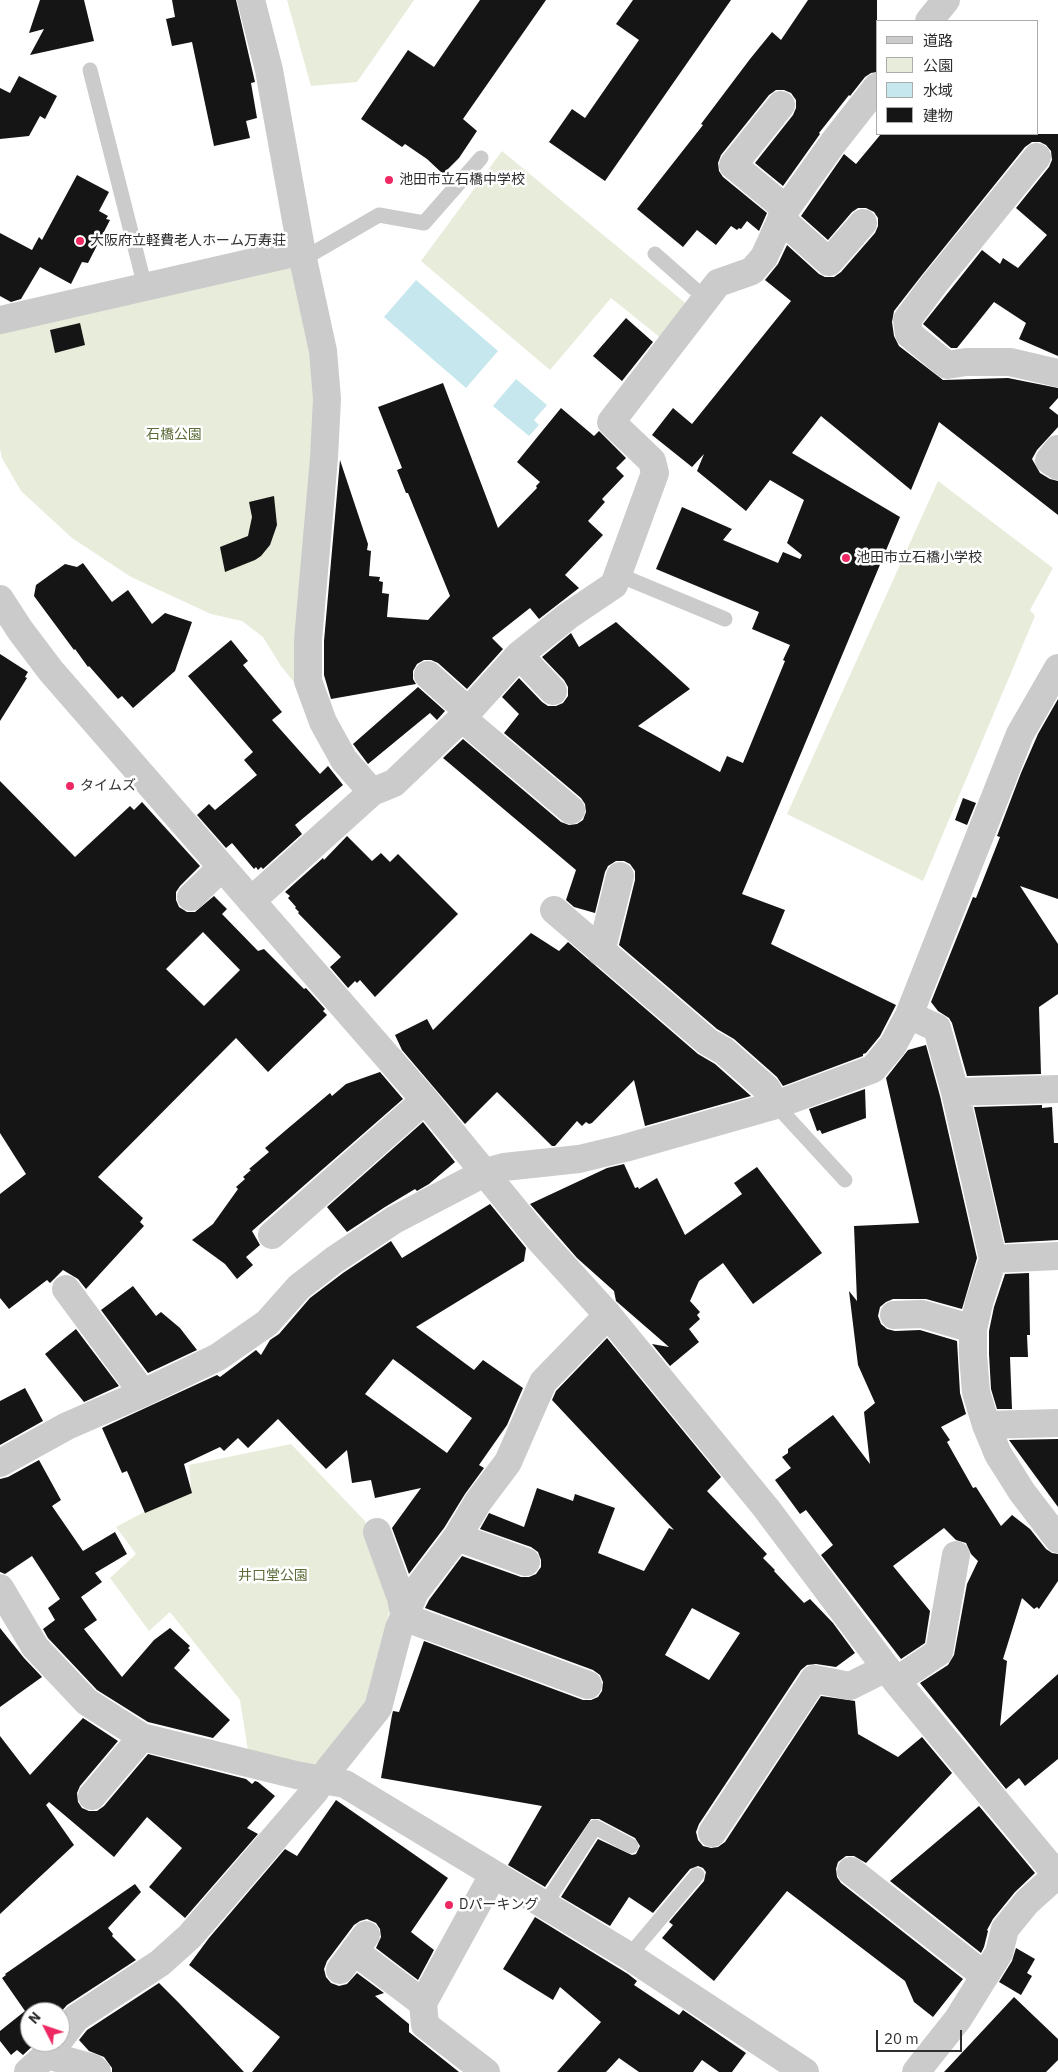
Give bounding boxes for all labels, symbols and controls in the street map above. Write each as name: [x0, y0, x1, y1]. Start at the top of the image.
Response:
legend: [876, 20, 1038, 135]
text: 道路: [923, 31, 953, 50]
text: 公園: [923, 56, 953, 75]
text: 水域: [923, 81, 953, 100]
text: 建物: [923, 106, 953, 125]
place label: 池田市立石橋中学校: [399, 172, 525, 188]
marker: 池田市立石橋中学校: [383, 174, 395, 186]
place label: 大阪府立軽費老人ホーム万寿荘: [90, 233, 286, 249]
marker: 大阪府立軽費老人ホーム万寿荘: [74, 235, 86, 247]
park label: 石橋公園: [146, 427, 202, 443]
place label: 池田市立石橋小学校: [856, 550, 982, 566]
marker: 池田市立石橋小学校: [840, 552, 852, 564]
place label: タイムズ: [80, 778, 136, 794]
marker: タイムズ: [64, 780, 76, 792]
park label: 井口堂公園: [238, 1568, 308, 1584]
place label: Dパーキング: [459, 1897, 538, 1913]
marker: Dパーキング: [443, 1899, 455, 1911]
north arrow: [20, 2002, 70, 2052]
text: N: [24, 2008, 45, 2028]
scale bar: [878, 2020, 964, 2052]
text: 20 m: [884, 2029, 919, 2048]

